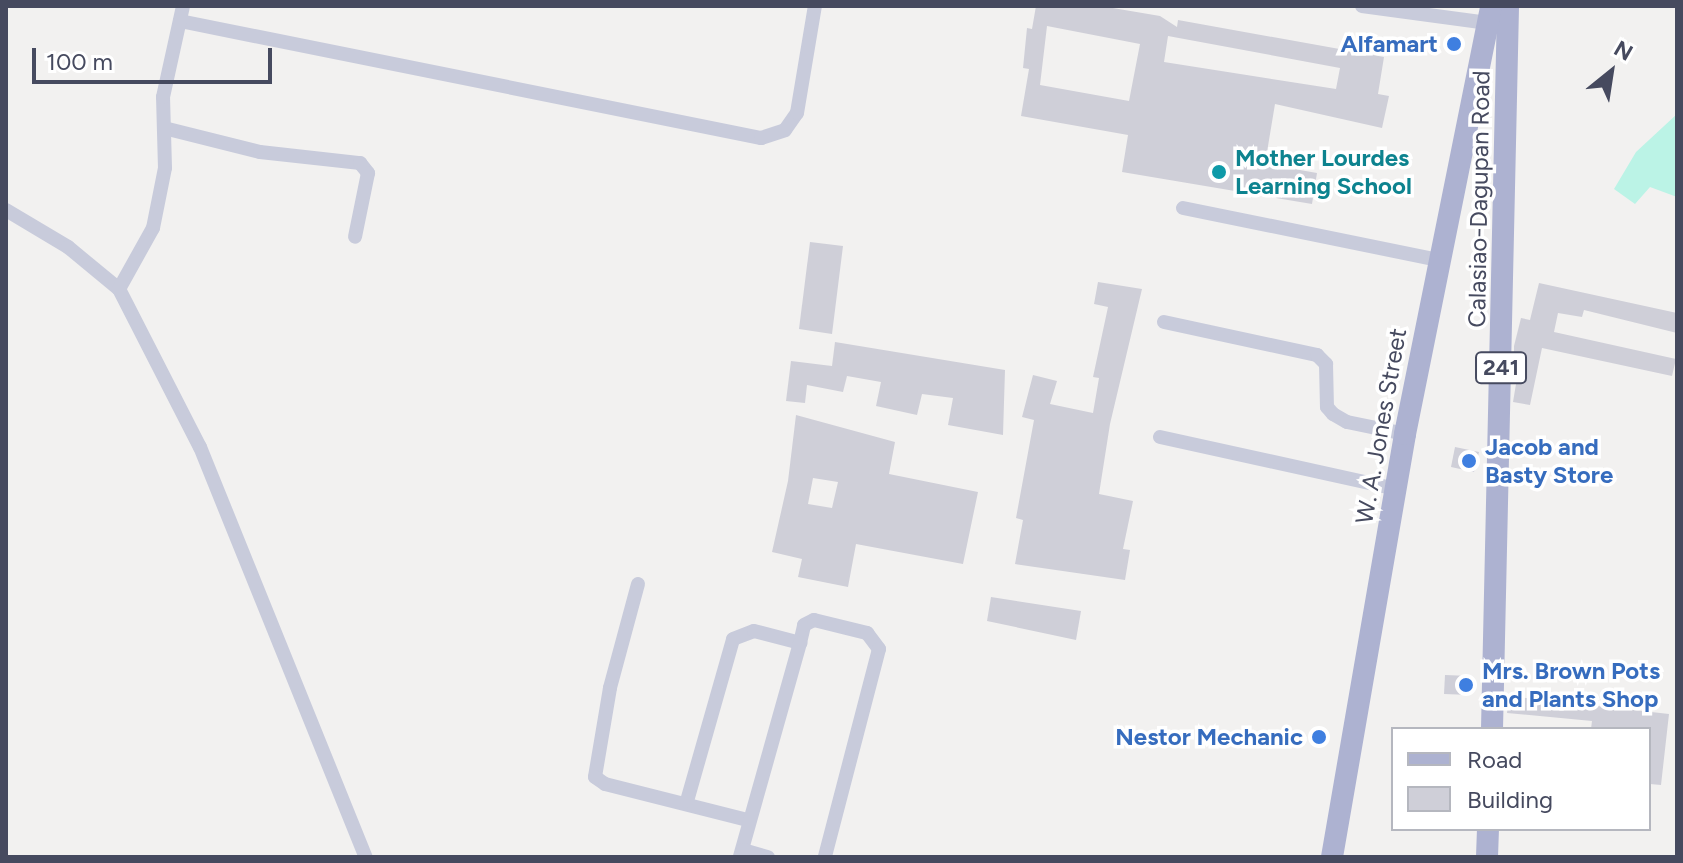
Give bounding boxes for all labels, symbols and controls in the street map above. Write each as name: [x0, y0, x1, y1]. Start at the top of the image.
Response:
place label: Alfamart: [1341, 30, 1438, 58]
scale bar: [36, 32, 276, 82]
north arrow: [1571, 32, 1651, 112]
marker: Alfamart: [1445, 35, 1463, 53]
text: N: [1609, 35, 1637, 67]
text: 100 m: [46, 47, 113, 76]
street label: Calasiao-Dagupan Road: [1462, 70, 1496, 328]
place label: Mother Lourdes Learning School: [1235, 144, 1412, 200]
marker: Mother Lourdes Learning School: [1210, 163, 1228, 181]
street label: W. A. Jones Street: [1350, 326, 1412, 526]
road number: 241: [1475, 350, 1527, 386]
place label: Jacob and Basty Store: [1485, 433, 1613, 489]
marker: Jacob and Basty Store: [1460, 452, 1478, 470]
place label: Mrs. Brown Pots and Plants Shop: [1482, 657, 1660, 713]
marker: Mrs. Brown Pots and Plants Shop: [1457, 676, 1475, 694]
place label: Nestor Mechanic: [1115, 723, 1303, 751]
legend: [1391, 727, 1651, 831]
marker: Nestor Mechanic: [1310, 728, 1328, 746]
text: Road: [1467, 745, 1522, 774]
text: Building: [1467, 785, 1553, 814]

